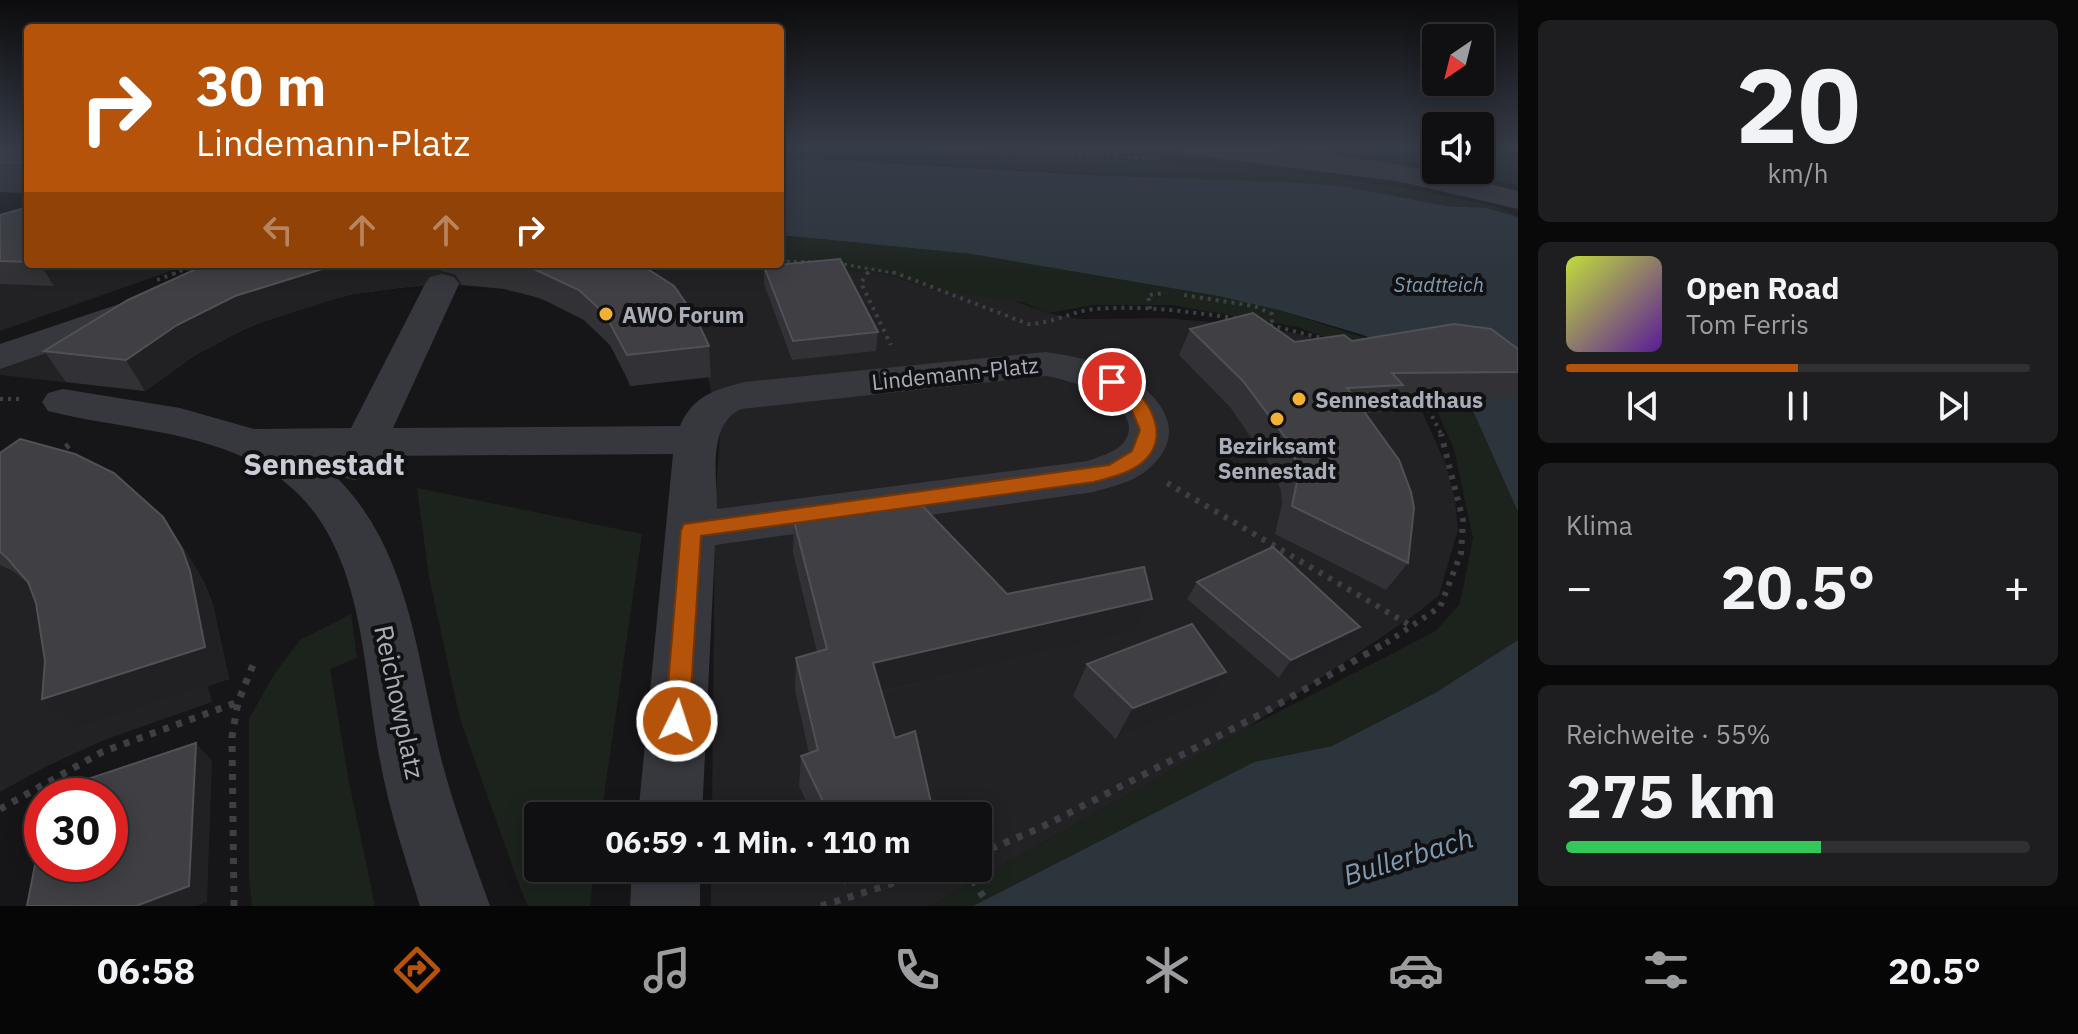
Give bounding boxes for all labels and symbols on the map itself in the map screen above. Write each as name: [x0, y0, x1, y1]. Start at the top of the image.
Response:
north arrow: [1422, 24, 1494, 96]
water label: Stadtteich: [1394, 271, 1484, 298]
place label: AWO Forum: [622, 300, 745, 329]
marker: AWO Forum: [597, 305, 615, 323]
pin: [1078, 348, 1146, 416]
street label: Lindemann-Platz: [870, 350, 1040, 396]
place label: Sennestadthaus: [1315, 385, 1483, 414]
marker: Sennestadthaus: [1290, 390, 1308, 408]
marker: Bezirksamt Sennestadt: [1268, 410, 1286, 428]
place label: Bezirksamt Sennestadt: [1218, 431, 1336, 485]
district label: Sennestadt: [243, 444, 405, 483]
street label: Reichowplatz: [367, 622, 433, 782]
position arrow: [635, 679, 719, 763]
speed limit sign: 30: [24, 778, 128, 882]
water label: Bullerbach: [1338, 819, 1478, 893]

